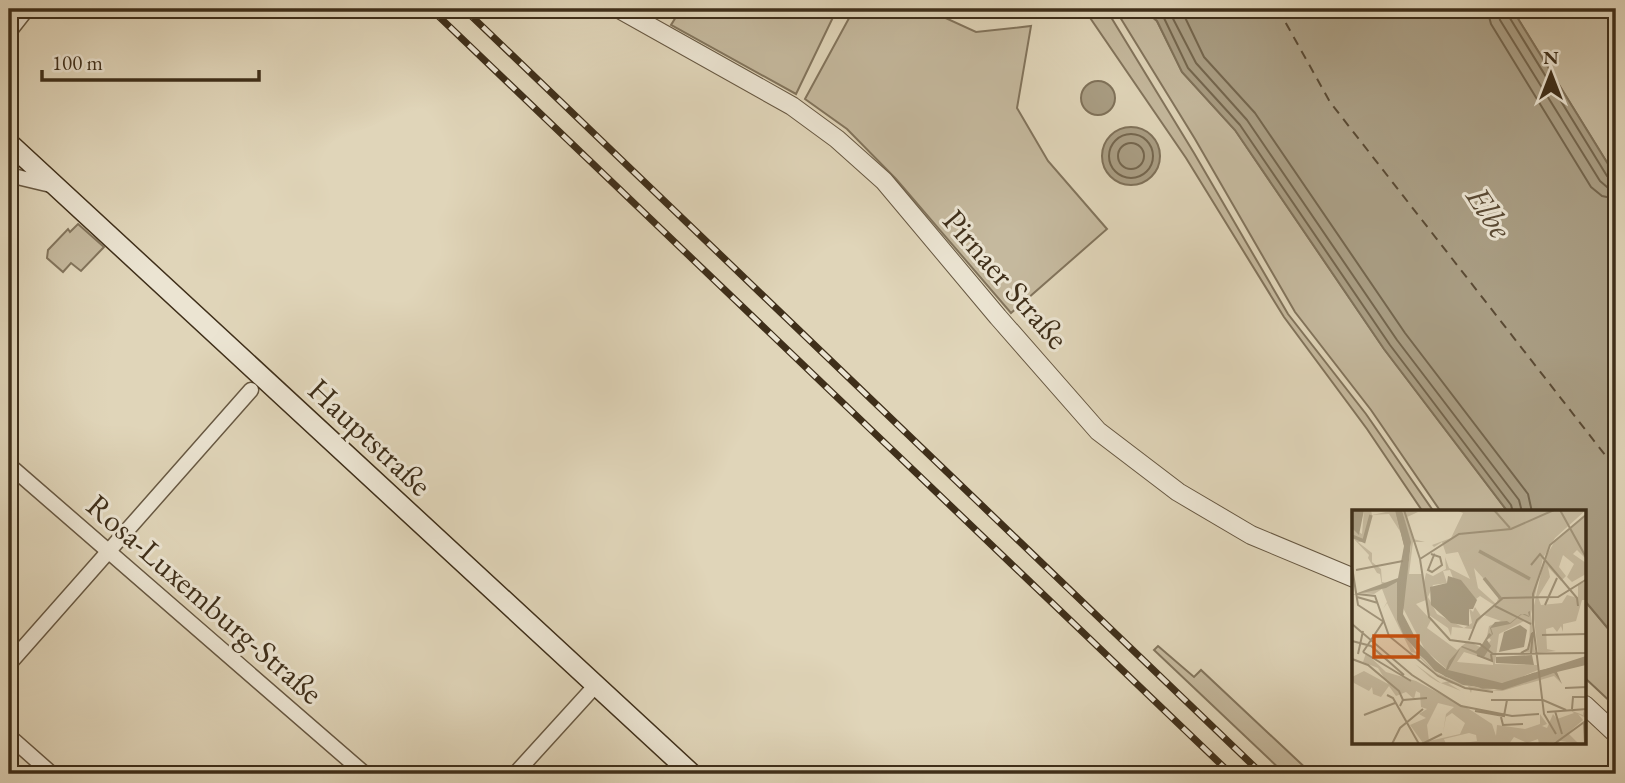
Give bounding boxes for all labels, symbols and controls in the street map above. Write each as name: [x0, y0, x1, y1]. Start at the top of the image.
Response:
scale bar: [42, 38, 259, 82]
north arrow: [1516, 38, 1586, 108]
text: N: [1543, 45, 1559, 70]
text: 100 m: [52, 49, 103, 76]
water label: Elbe: [1456, 176, 1523, 247]
street label: Pirnaer Straße: [934, 200, 1078, 358]
street label: Hauptstraße: [299, 369, 441, 505]
street label: Rosa-Luxemburg-Straße: [78, 485, 332, 713]
inset map: [1352, 510, 1586, 744]

